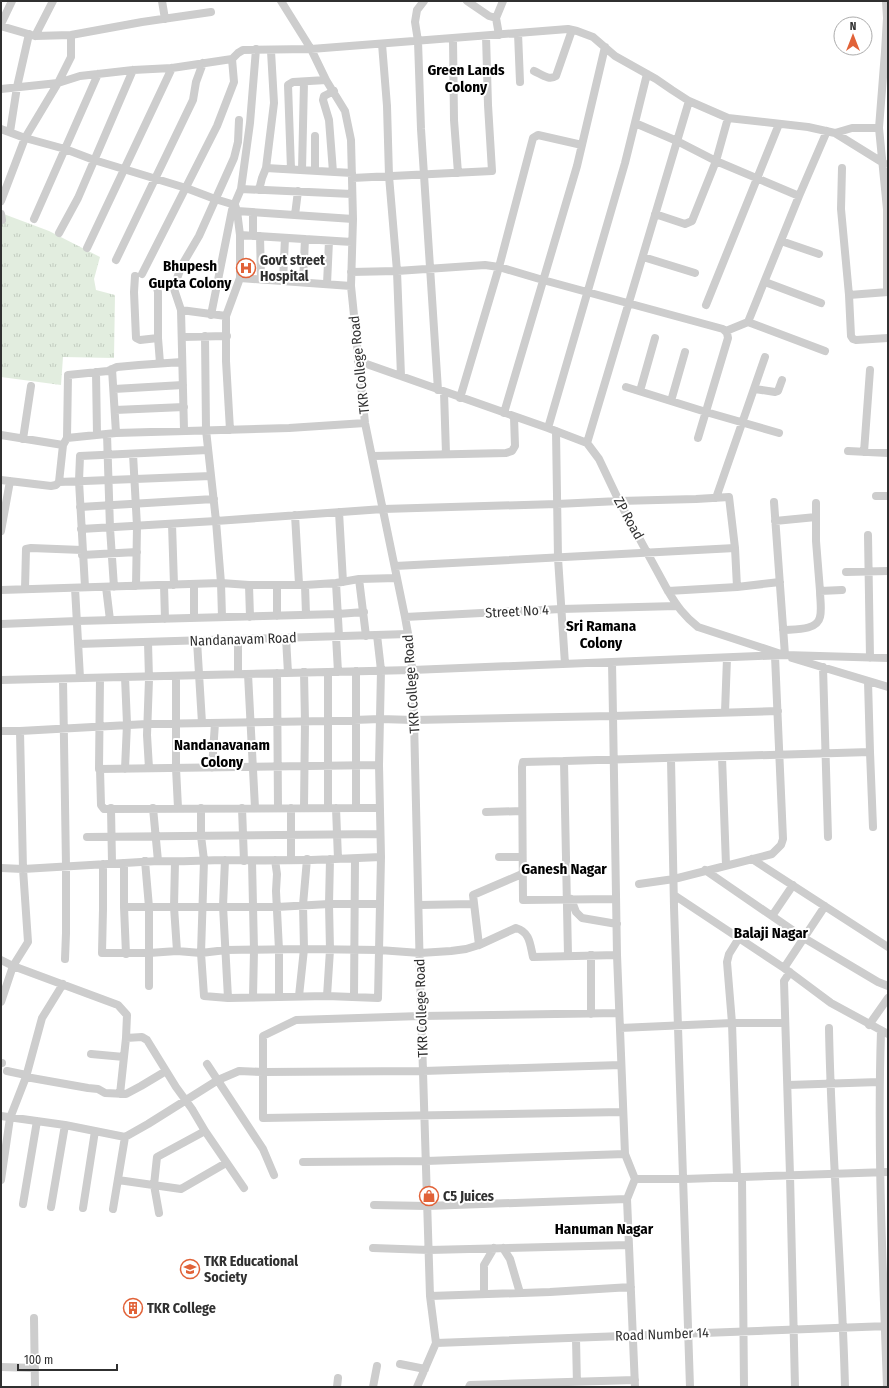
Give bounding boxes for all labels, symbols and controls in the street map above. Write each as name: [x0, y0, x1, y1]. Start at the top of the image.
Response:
north arrow: [833, 16, 873, 56]
text: N: [850, 20, 856, 33]
district label: Green Lands Colony: [427, 61, 505, 96]
place label: Govt street Hospital: [260, 252, 326, 285]
district label: Bhupesh Gupta Colony: [149, 257, 232, 292]
hospital icon: Govt street Hospital: [235, 257, 257, 279]
street label: TKR College Road: [346, 315, 373, 415]
street label: ZP Road: [610, 494, 647, 543]
street label: Street No 4: [485, 601, 549, 622]
district label: Sri Ramana Colony: [566, 617, 637, 652]
street label: Nandanavam Road: [189, 629, 297, 650]
street label: TKR College Road: [400, 634, 423, 734]
district label: Nandanavanam Colony: [174, 736, 270, 771]
district label: Ganesh Nagar: [521, 860, 607, 878]
district label: Balaji Nagar: [734, 924, 809, 942]
street label: TKR College Road: [411, 958, 432, 1058]
shop icon: C5 Juices: [418, 1185, 440, 1207]
place label: C5 Juices: [443, 1188, 494, 1205]
district label: Hanuman Nagar: [555, 1220, 654, 1238]
place label: TKR Educational Society: [204, 1253, 298, 1286]
school or university icon: TKR Educational Society: [179, 1258, 201, 1280]
building icon: TKR College: [122, 1297, 144, 1319]
place label: TKR College: [147, 1300, 216, 1317]
street label: Road Number 14: [615, 1324, 709, 1345]
scale bar: [18, 1346, 117, 1372]
text: 100 m: [24, 1353, 53, 1367]

